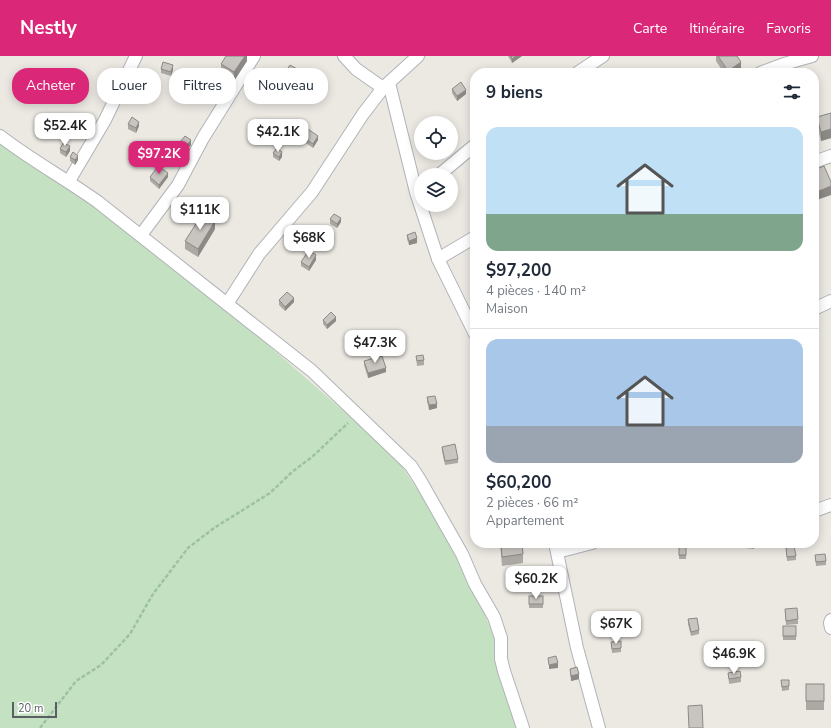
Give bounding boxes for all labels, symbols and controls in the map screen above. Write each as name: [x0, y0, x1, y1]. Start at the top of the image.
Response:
text: Nestly: [20, 15, 77, 41]
text: Carte: [633, 19, 667, 38]
text: Itinéraire: [689, 19, 744, 38]
text: Favoris: [766, 19, 811, 38]
chip: Acheter: [12, 68, 89, 104]
chip: Louer: [97, 68, 161, 104]
chip: Filtres: [169, 68, 236, 104]
chip: Nouveau: [244, 68, 328, 104]
text: 9 biens: [486, 81, 543, 104]
icon: filters: [781, 81, 803, 103]
pin: $52.4K: [32, 113, 98, 147]
map controls: [414, 116, 458, 212]
button: locate: [414, 116, 458, 160]
text: $52.4K: [43, 117, 87, 135]
pin: $42.1K: [245, 119, 311, 153]
text: $42.1K: [256, 123, 300, 141]
pin: $97.2K: [126, 141, 192, 175]
text: $97.2K: [137, 145, 181, 163]
icon: home: [609, 153, 681, 225]
button: layers: [414, 168, 458, 212]
pin: $111K: [172, 197, 228, 231]
text: $111K: [180, 201, 220, 219]
pin: $68K: [285, 225, 333, 259]
text: $68K: [293, 229, 325, 247]
text: $97,200: [486, 259, 551, 282]
text: 4 pièces · 140 m²: [486, 282, 586, 300]
text: Maison: [486, 300, 528, 318]
pin: $47.3K: [342, 330, 408, 364]
text: $47.3K: [353, 334, 397, 352]
icon: home: [609, 365, 681, 437]
text: $60,200: [486, 471, 551, 494]
text: 2 pièces · 66 m²: [486, 494, 578, 512]
text: Appartement: [486, 512, 564, 530]
pin: $60.2K: [503, 566, 569, 600]
text: $60.2K: [514, 570, 558, 588]
pin: $67K: [592, 611, 640, 645]
text: $67K: [600, 615, 632, 633]
pin: $46.9K: [701, 641, 767, 675]
text: $46.9K: [712, 645, 756, 663]
scale bar: [12, 700, 57, 719]
text: 20 m: [18, 701, 43, 716]

